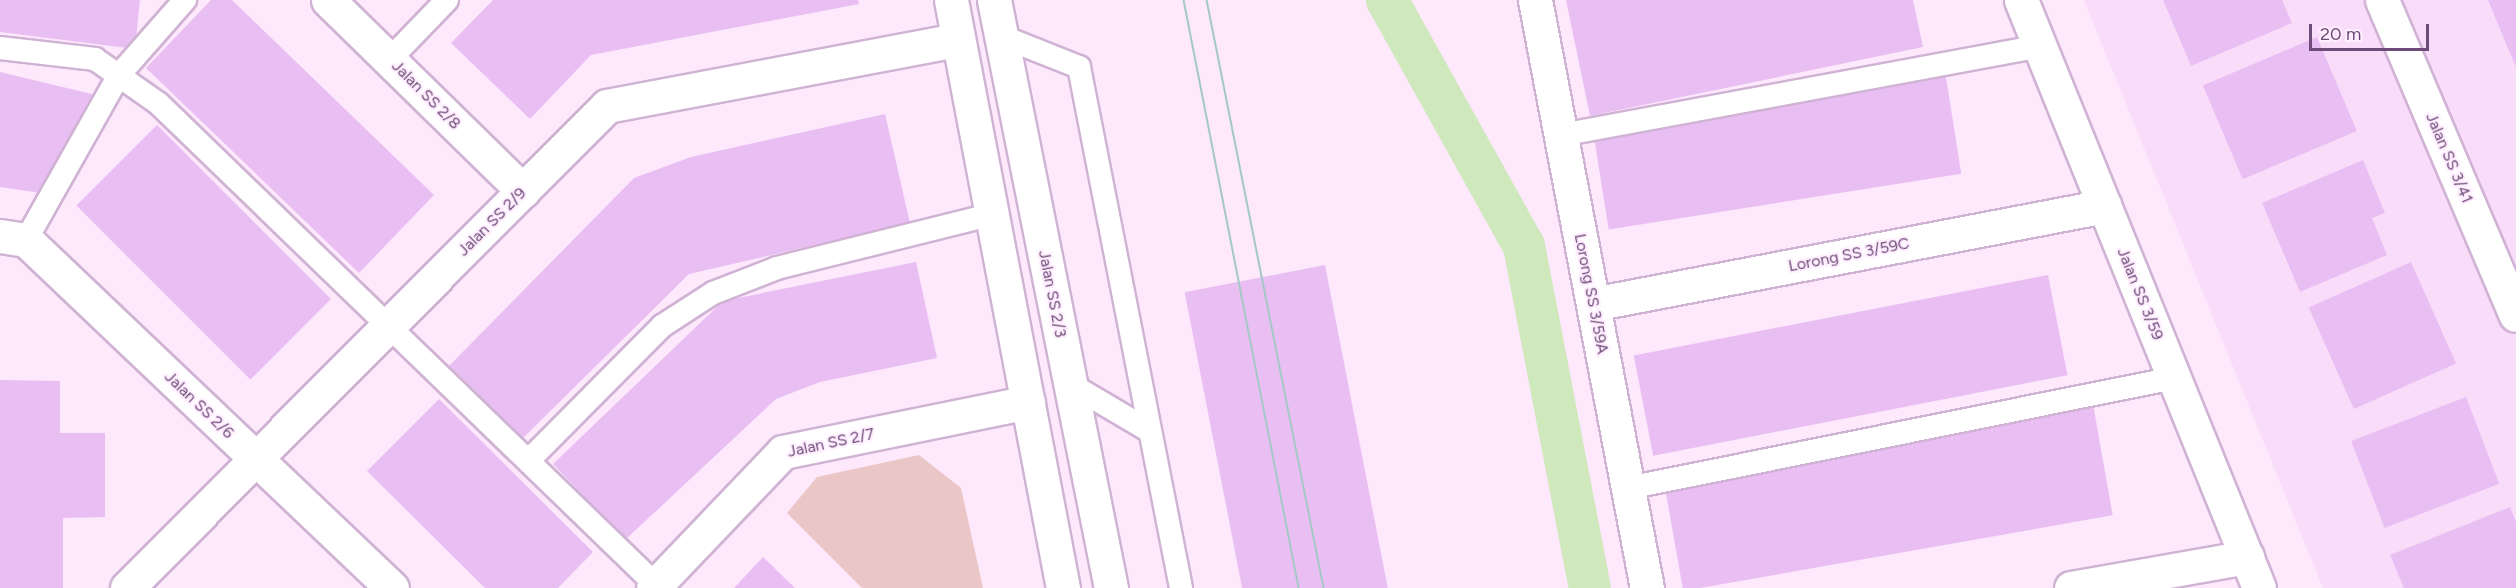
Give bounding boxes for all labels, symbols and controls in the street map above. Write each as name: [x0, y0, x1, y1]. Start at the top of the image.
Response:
scale bar: [2312, 12, 2432, 50]
text: 20 m: [2320, 23, 2361, 45]
street label: Jalan SS 2/8: [388, 57, 464, 133]
street label: Jalan SS 3/41: [2421, 110, 2477, 206]
street label: Jalan SS 2/9: [454, 184, 530, 260]
street label: Lorong SS 3/59A: [1570, 232, 1612, 356]
street label: Lorong SS 3/59C: [1787, 234, 1911, 276]
street label: Jalan SS 3/59: [2113, 245, 2167, 343]
street label: Jalan SS 2/3: [1034, 249, 1070, 339]
street label: Jalan SS 2/6: [160, 367, 238, 443]
street label: Jalan SS 2/7: [786, 424, 876, 462]

